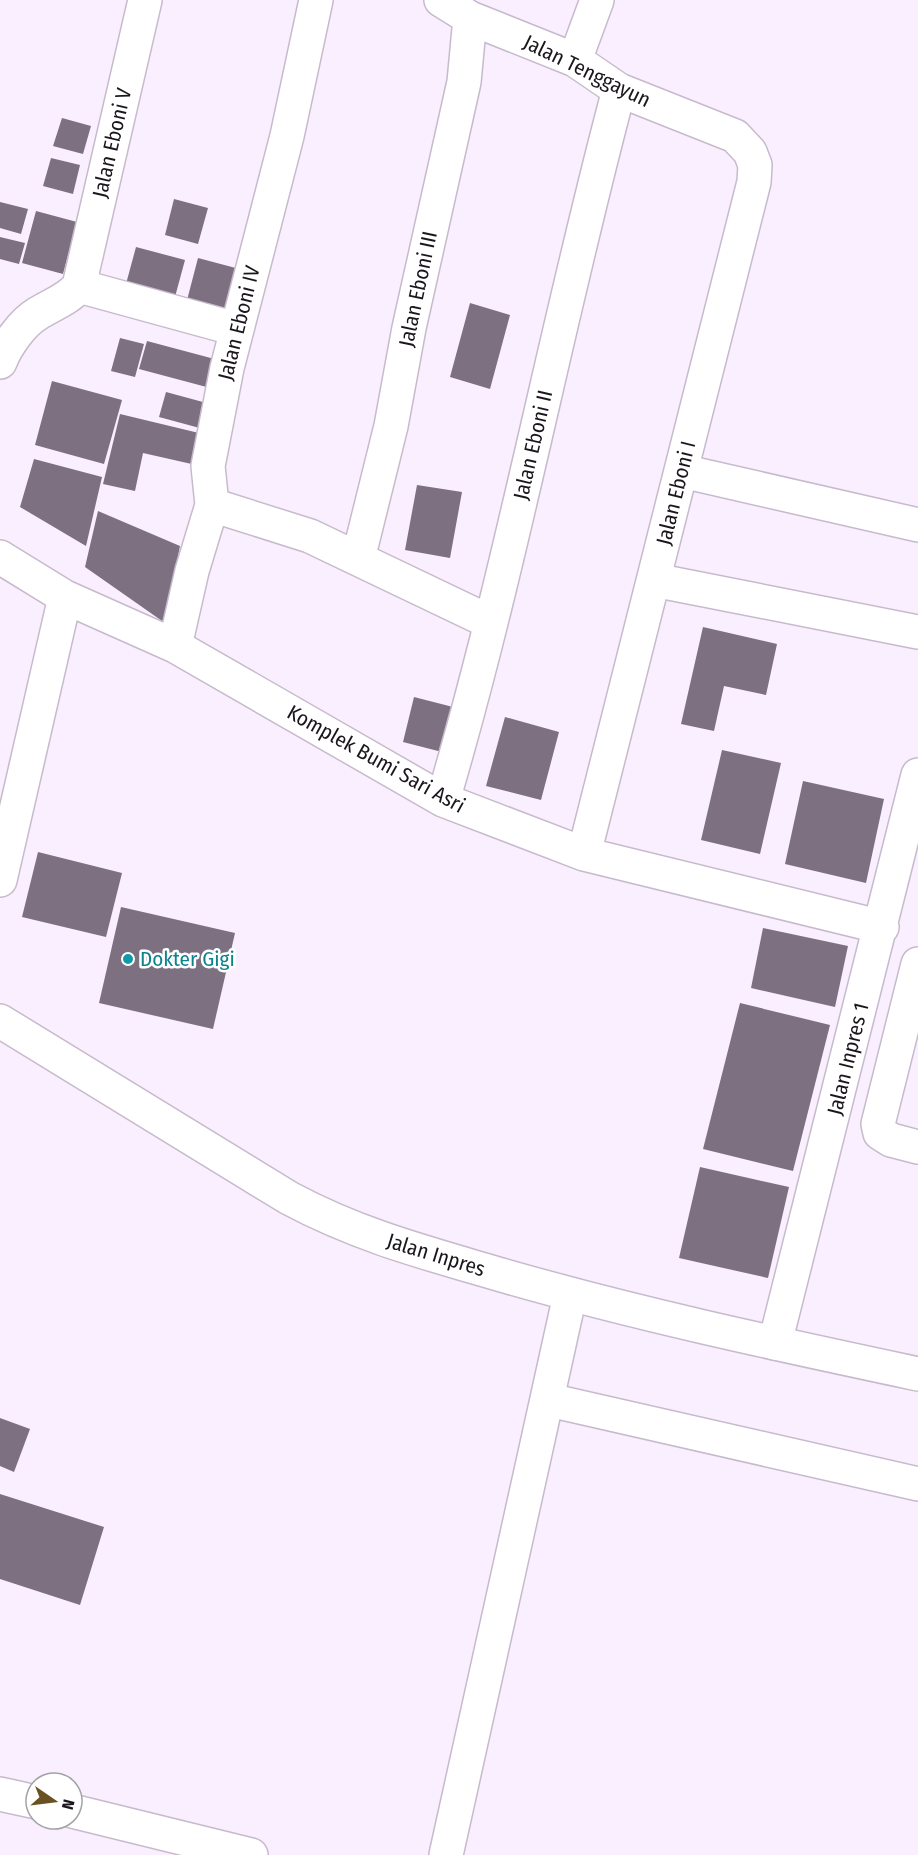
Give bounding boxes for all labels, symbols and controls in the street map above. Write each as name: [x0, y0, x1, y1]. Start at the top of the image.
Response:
street label: Jalan Tenggayun: [519, 29, 655, 113]
street label: Jalan Eboni V: [87, 85, 137, 200]
street label: Jalan Eboni III: [393, 229, 443, 349]
street label: Jalan Eboni IV: [212, 263, 266, 383]
street label: Jalan Eboni II: [508, 388, 558, 502]
street label: Jalan Eboni I: [651, 438, 701, 548]
street label: Komplek Bumi Sari Asri: [282, 699, 470, 819]
place label: Dokter Gigi: [140, 946, 235, 972]
marker: Dokter Gigi: [121, 952, 135, 966]
street label: Jalan Inpres 1: [822, 1000, 874, 1118]
street label: Jalan Inpres: [384, 1228, 488, 1282]
north arrow: [24, 1771, 84, 1831]
text: N: [58, 1798, 78, 1811]

